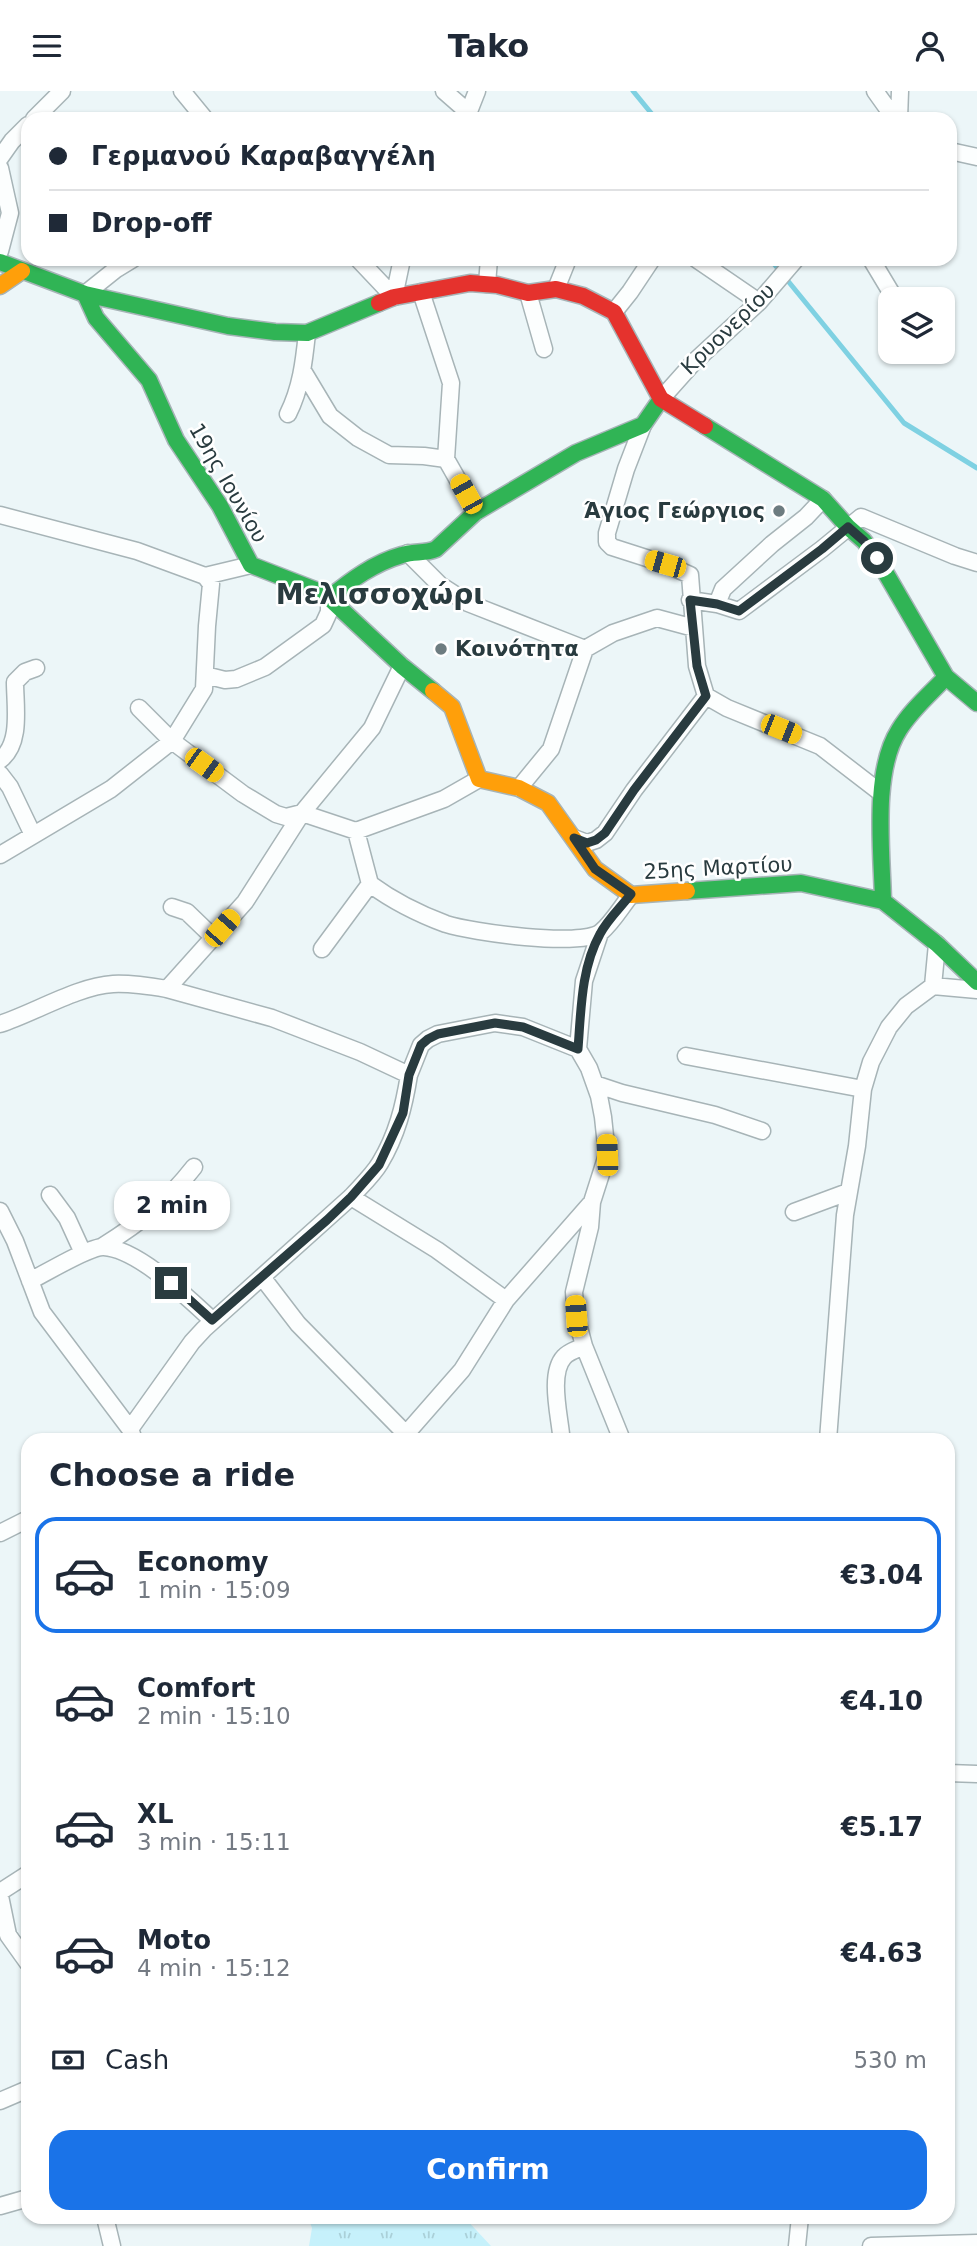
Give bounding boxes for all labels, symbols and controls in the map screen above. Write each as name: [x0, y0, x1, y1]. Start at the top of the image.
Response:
icon: menu: [28, 27, 66, 65]
text: Tako: [448, 27, 529, 65]
icon: person: [911, 27, 949, 65]
text: Γερμανού Καραβαγγέλη: [91, 141, 436, 171]
text: Drop-off: [91, 208, 212, 238]
street label: Κρυονερίου: [676, 278, 780, 380]
map controls: [878, 287, 955, 364]
button: layers: [878, 287, 955, 364]
street label: 19ης Ιουνίου: [184, 419, 272, 547]
car: [447, 471, 486, 517]
place label: Άγιος Γεώργιος: [584, 499, 765, 523]
marker: Άγιος Γεώργιος: [771, 503, 787, 519]
route start: [861, 542, 893, 574]
car: [642, 548, 689, 580]
district label: Μελισσοχώρι: [276, 578, 484, 611]
place label: Κοινότητα: [455, 637, 579, 661]
marker: Κοινότητα: [433, 641, 449, 657]
car: [758, 711, 805, 747]
car: [181, 744, 228, 786]
street label: 25ης Μαρτίου: [643, 852, 793, 884]
car: [201, 905, 244, 951]
car: [596, 1134, 619, 1176]
callout: 2 min: [113, 1181, 229, 1231]
text: 2 min: [136, 1192, 208, 1218]
route end: [155, 1267, 187, 1299]
car: [565, 1294, 588, 1338]
text: Choose a ride: [49, 1456, 295, 1494]
icon: car: [53, 1544, 116, 1607]
text: Economy: [137, 1547, 268, 1577]
text: €3.04: [841, 1560, 923, 1590]
text: 1 min · 15:09: [137, 1577, 291, 1603]
icon: car: [53, 1670, 116, 1733]
text: Comfort: [137, 1673, 255, 1703]
text: €4.10: [841, 1686, 923, 1716]
text: 2 min · 15:10: [137, 1703, 291, 1729]
icon: car: [53, 1796, 116, 1859]
text: XL: [137, 1799, 174, 1829]
text: €5.17: [841, 1812, 923, 1842]
text: 3 min · 15:11: [137, 1829, 291, 1855]
icon: car: [53, 1922, 116, 1985]
text: Moto: [137, 1925, 211, 1955]
text: €4.63: [841, 1938, 923, 1968]
text: 4 min · 15:12: [137, 1955, 291, 1981]
icon: cash: [49, 2041, 87, 2079]
text: Cash: [105, 2045, 169, 2075]
text: 530 m: [853, 2047, 927, 2073]
button: Confirm: [49, 2130, 927, 2210]

